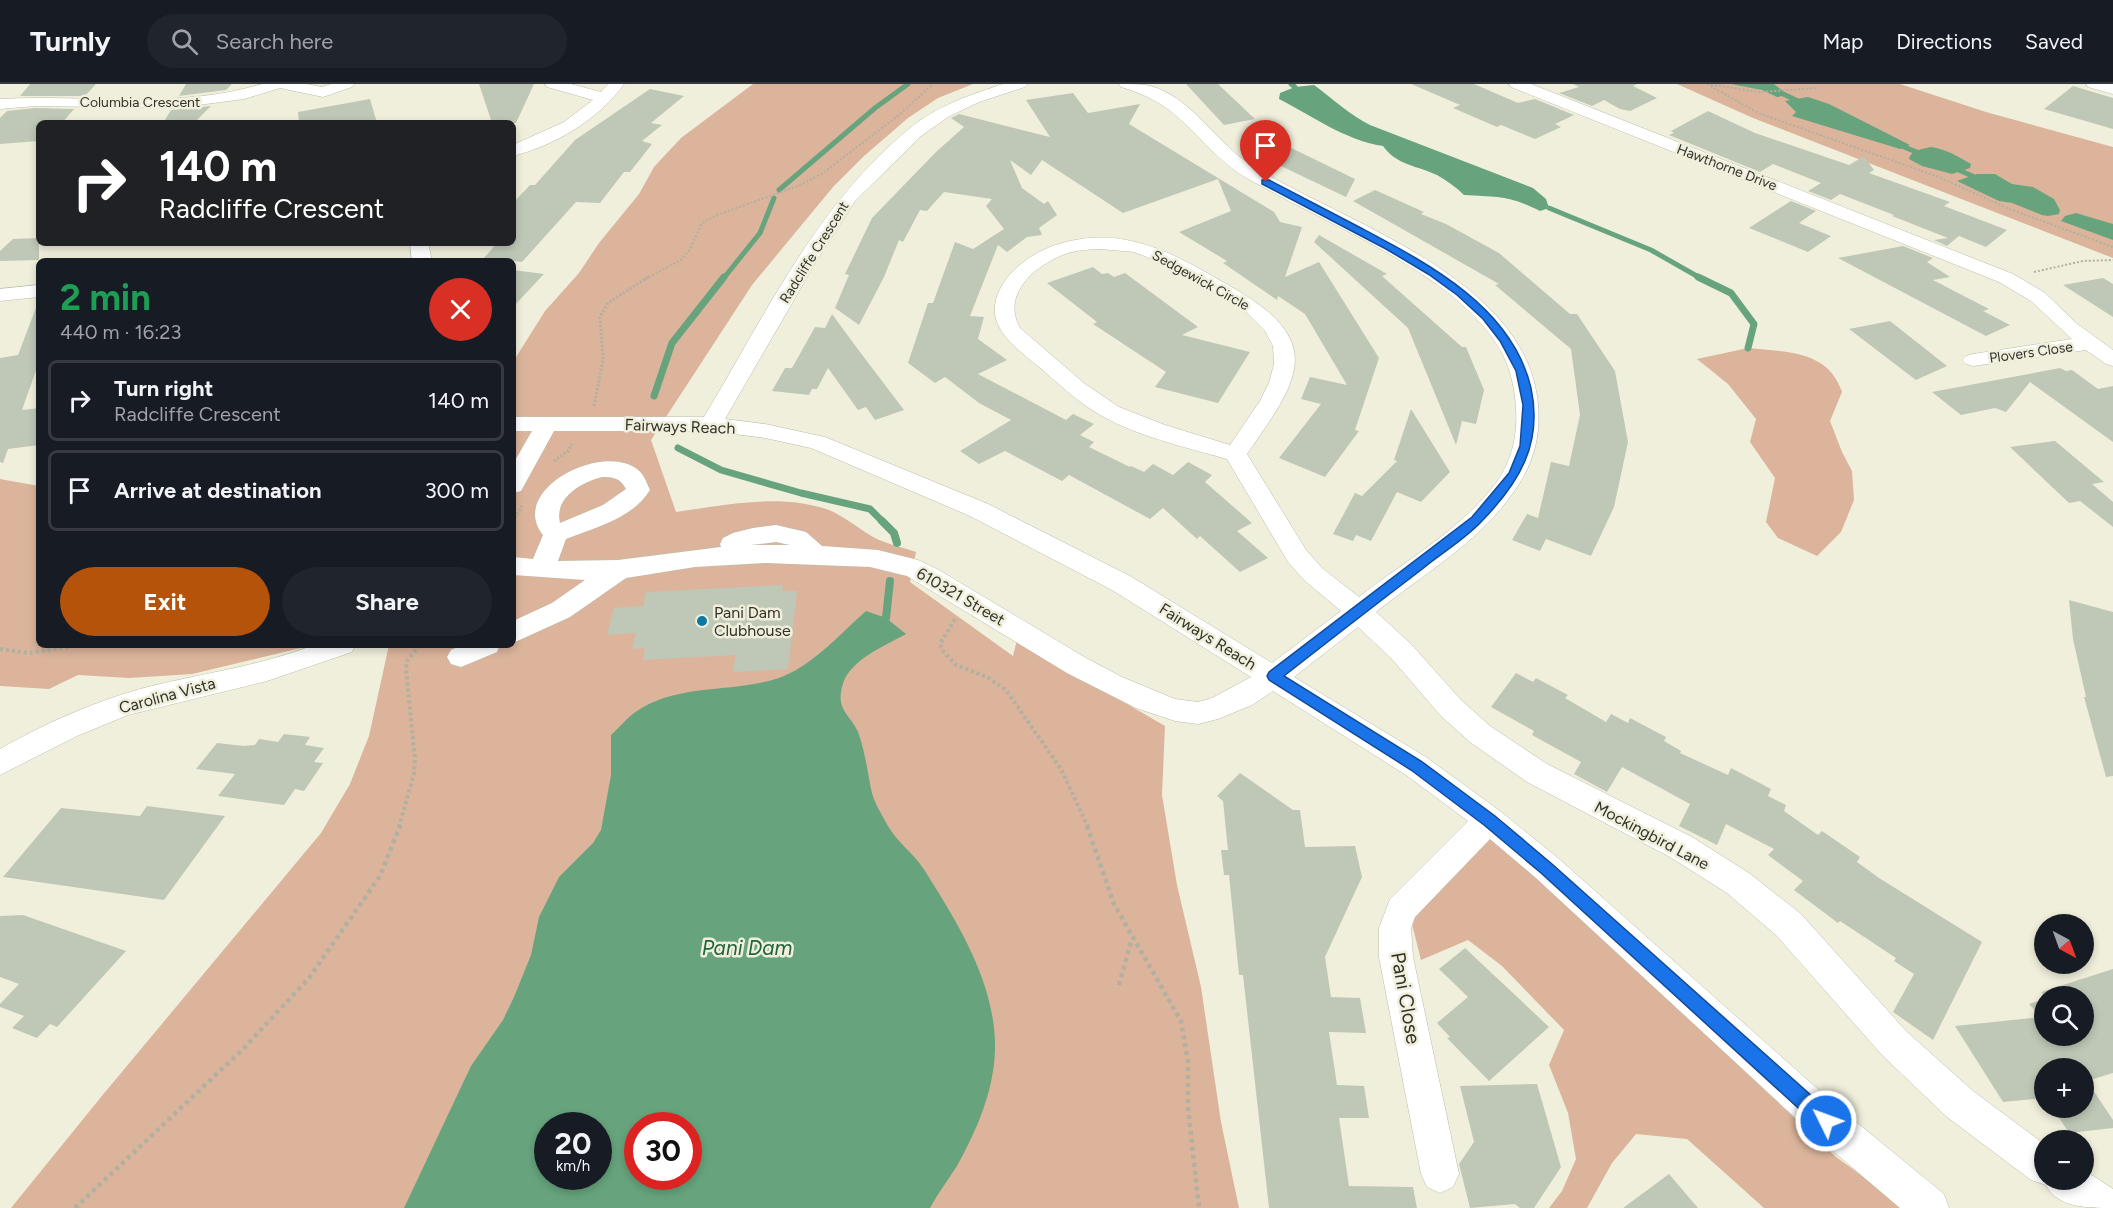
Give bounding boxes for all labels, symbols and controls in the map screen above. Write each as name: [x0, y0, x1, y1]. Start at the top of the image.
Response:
search box: [147, 14, 567, 68]
text: Turnly: [30, 24, 111, 58]
icon: search: [168, 25, 201, 58]
text: Search here: [216, 28, 333, 55]
text: Map: [1822, 29, 1863, 54]
text: Directions: [1896, 29, 1992, 54]
text: Saved: [2025, 29, 2083, 54]
street label: Columbia Crescent: [80, 94, 200, 111]
pin: [1240, 120, 1291, 182]
icon: arrive: [1249, 129, 1282, 162]
text: 140 m: [159, 141, 277, 192]
street label: Hawthorne Drive: [1674, 141, 1780, 194]
icon: right: [60, 144, 138, 222]
text: Radcliffe Crescent: [159, 192, 384, 225]
street label: Radcliffe Crescent: [776, 198, 853, 306]
street label: Sedgewick Circle: [1149, 247, 1253, 314]
text: 2 min: [60, 276, 151, 319]
button: close: [429, 278, 492, 341]
text: 440 m · 16:23: [60, 320, 181, 344]
street label: Plovers Close: [1988, 338, 2074, 367]
text: Turn right: [114, 375, 213, 402]
icon: right: [63, 384, 96, 417]
text: 140 m: [428, 387, 489, 414]
text: Radcliffe Crescent: [114, 402, 281, 426]
street label: Fairways Reach: [624, 415, 736, 438]
icon: arrive: [63, 474, 96, 507]
text: Arrive at destination: [114, 477, 322, 504]
text: 300 m: [425, 477, 489, 504]
street label: 610321 Street: [913, 563, 1008, 629]
button: Exit: [60, 567, 270, 636]
button: Share: [282, 567, 492, 636]
street label: Fairways Reach: [1156, 599, 1260, 674]
place label: Pani Dam Clubhouse: [714, 603, 791, 640]
marker: Pani Dam Clubhouse: [695, 614, 709, 628]
street label: Carolina Vista: [117, 673, 217, 717]
street label: Mockingbird Lane: [1591, 797, 1713, 874]
north arrow: [2034, 914, 2094, 974]
map controls: [2034, 914, 2094, 1190]
water label: Pani Dam: [702, 935, 792, 960]
street label: Pani Close: [1386, 950, 1426, 1046]
button: search: [2034, 986, 2094, 1046]
button: +: [2034, 1058, 2094, 1118]
position arrow: [1794, 1089, 1858, 1153]
speed limit sign: 30: [624, 1112, 702, 1190]
text: 20: [555, 1125, 591, 1162]
button: −: [2034, 1130, 2094, 1190]
text: km/h: [556, 1157, 590, 1175]

